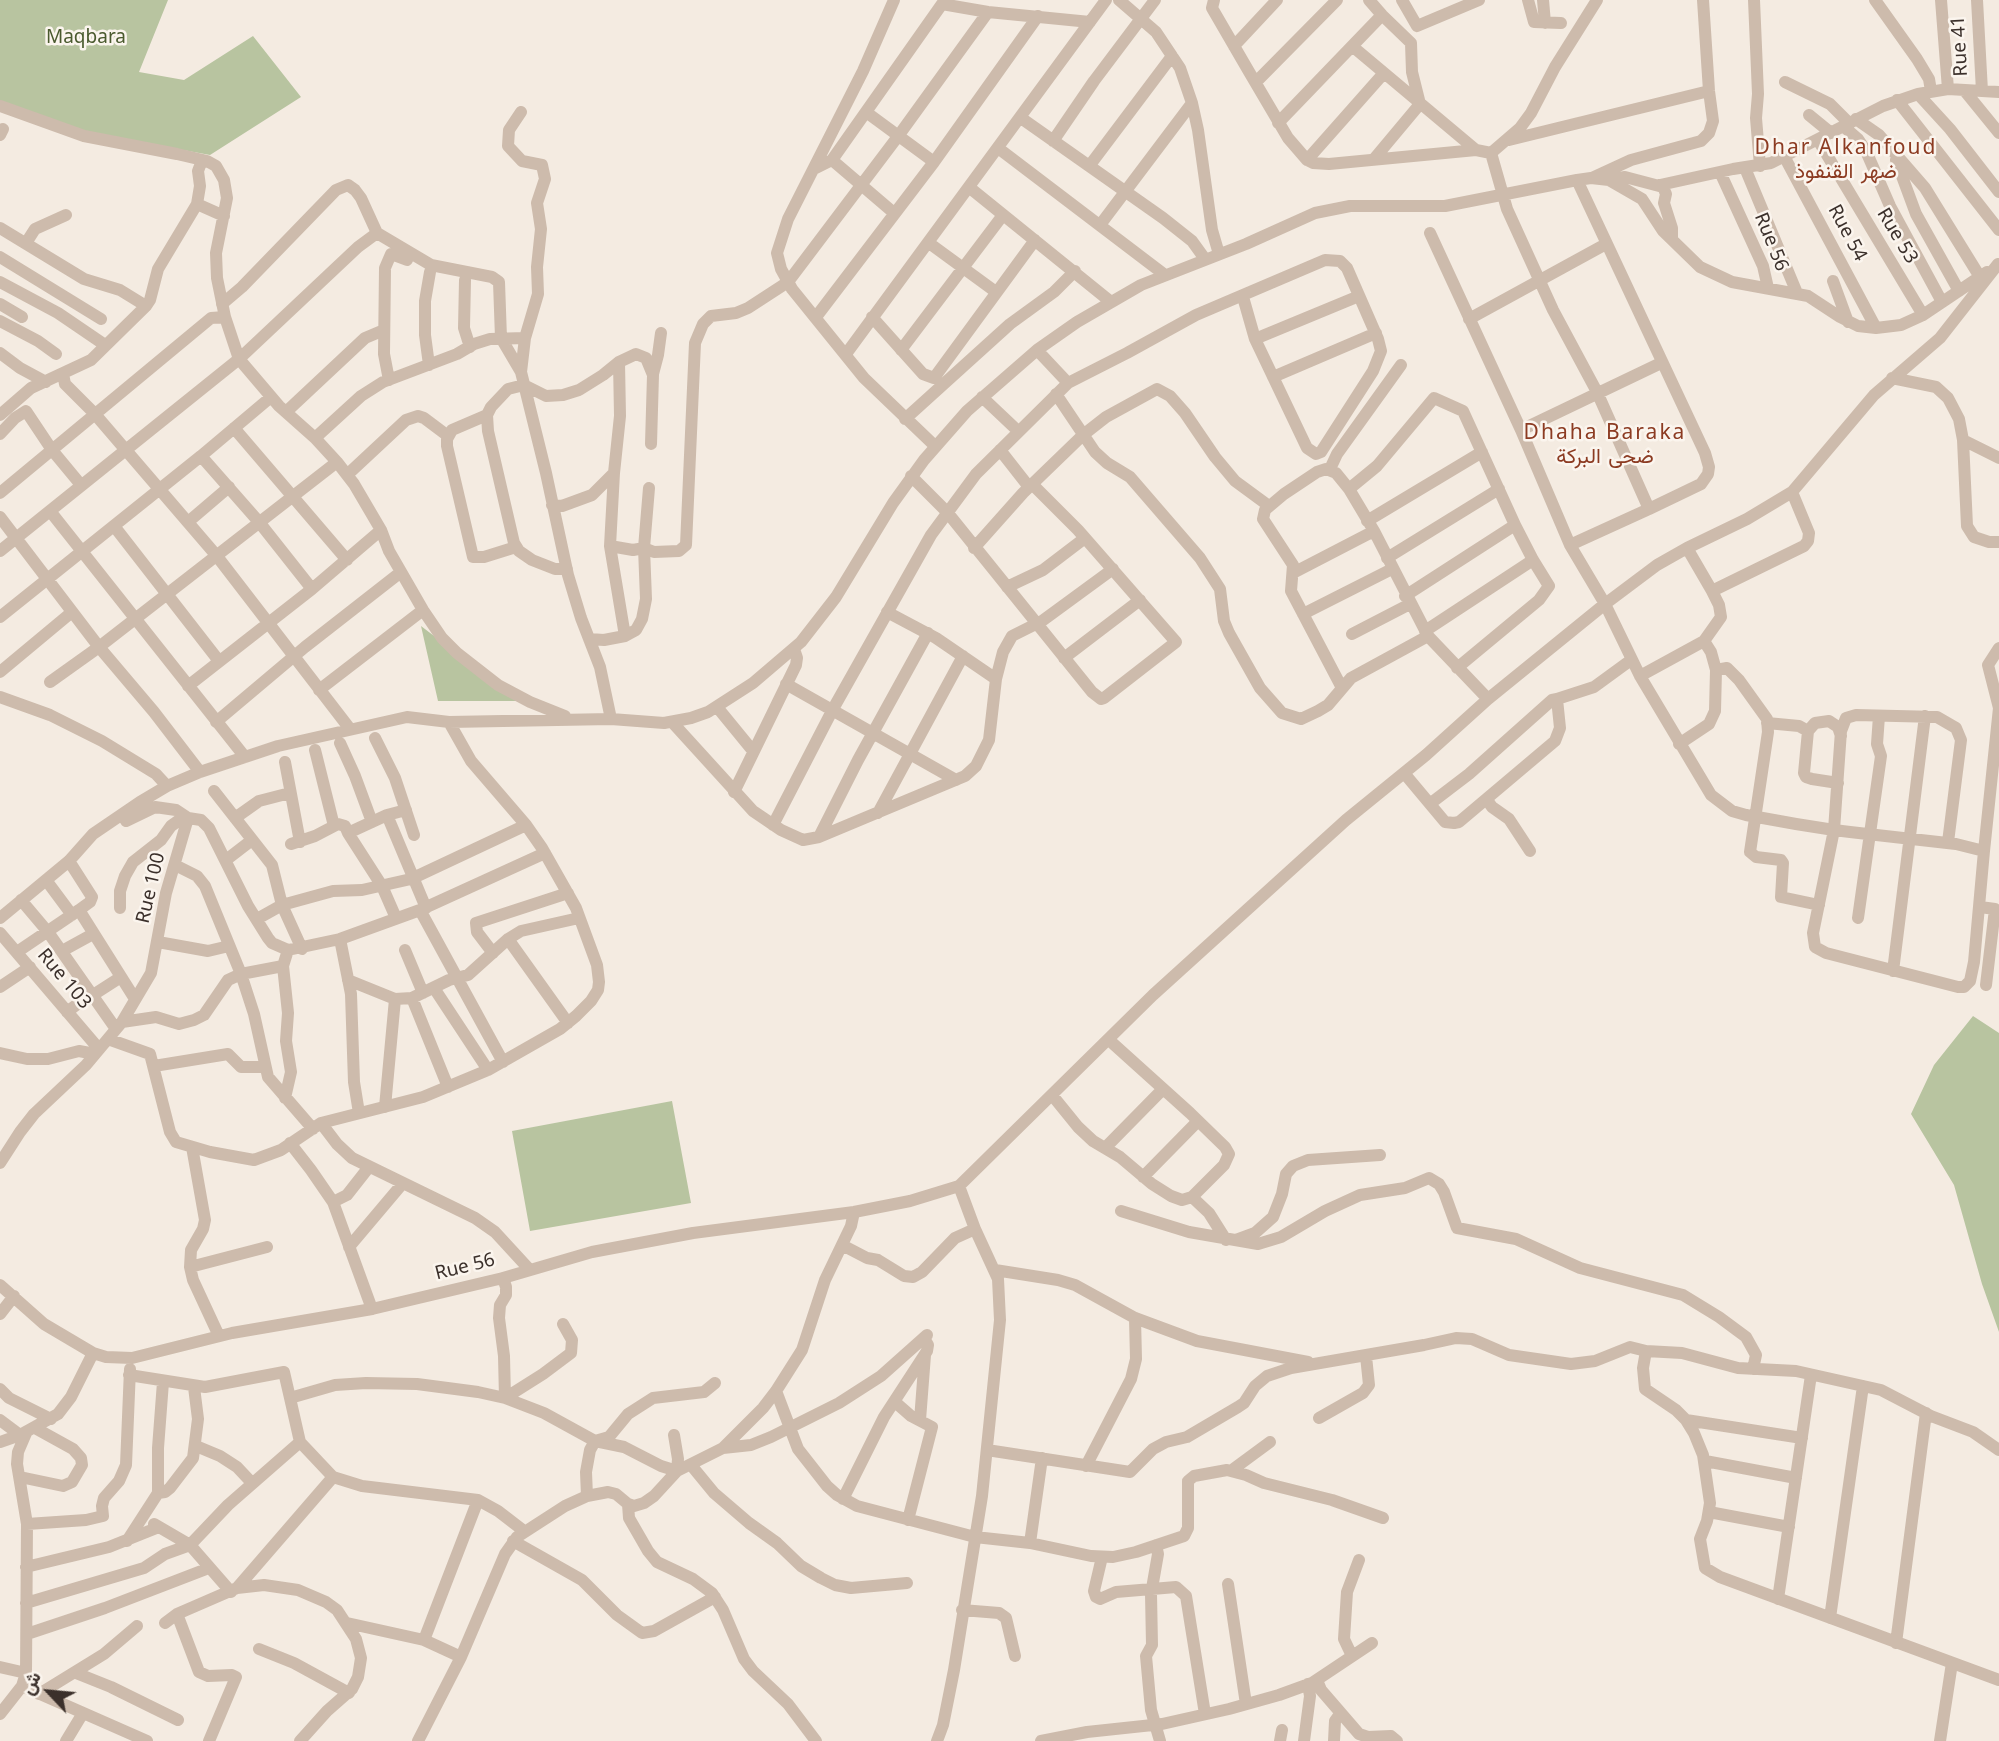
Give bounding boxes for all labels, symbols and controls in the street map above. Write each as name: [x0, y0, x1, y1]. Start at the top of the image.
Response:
street label: Rue 41: [1947, 15, 1973, 77]
park label: Maqbara: [46, 27, 126, 49]
district label: Dhar Alkanfoud ضهر القنفوذ: [1756, 135, 1936, 185]
street label: Rue 54: [1823, 201, 1871, 265]
street label: Rue 53: [1872, 204, 1922, 268]
street label: Rue 56: [1749, 209, 1793, 275]
district label: Dhaha Baraka ضحى البركة: [1525, 420, 1685, 470]
street label: Rue 100: [132, 850, 170, 926]
street label: Rue 103: [32, 944, 96, 1014]
street label: Rue 56: [433, 1249, 497, 1285]
north arrow: [14, 1657, 84, 1727]
text: ش: [13, 1667, 47, 1699]

